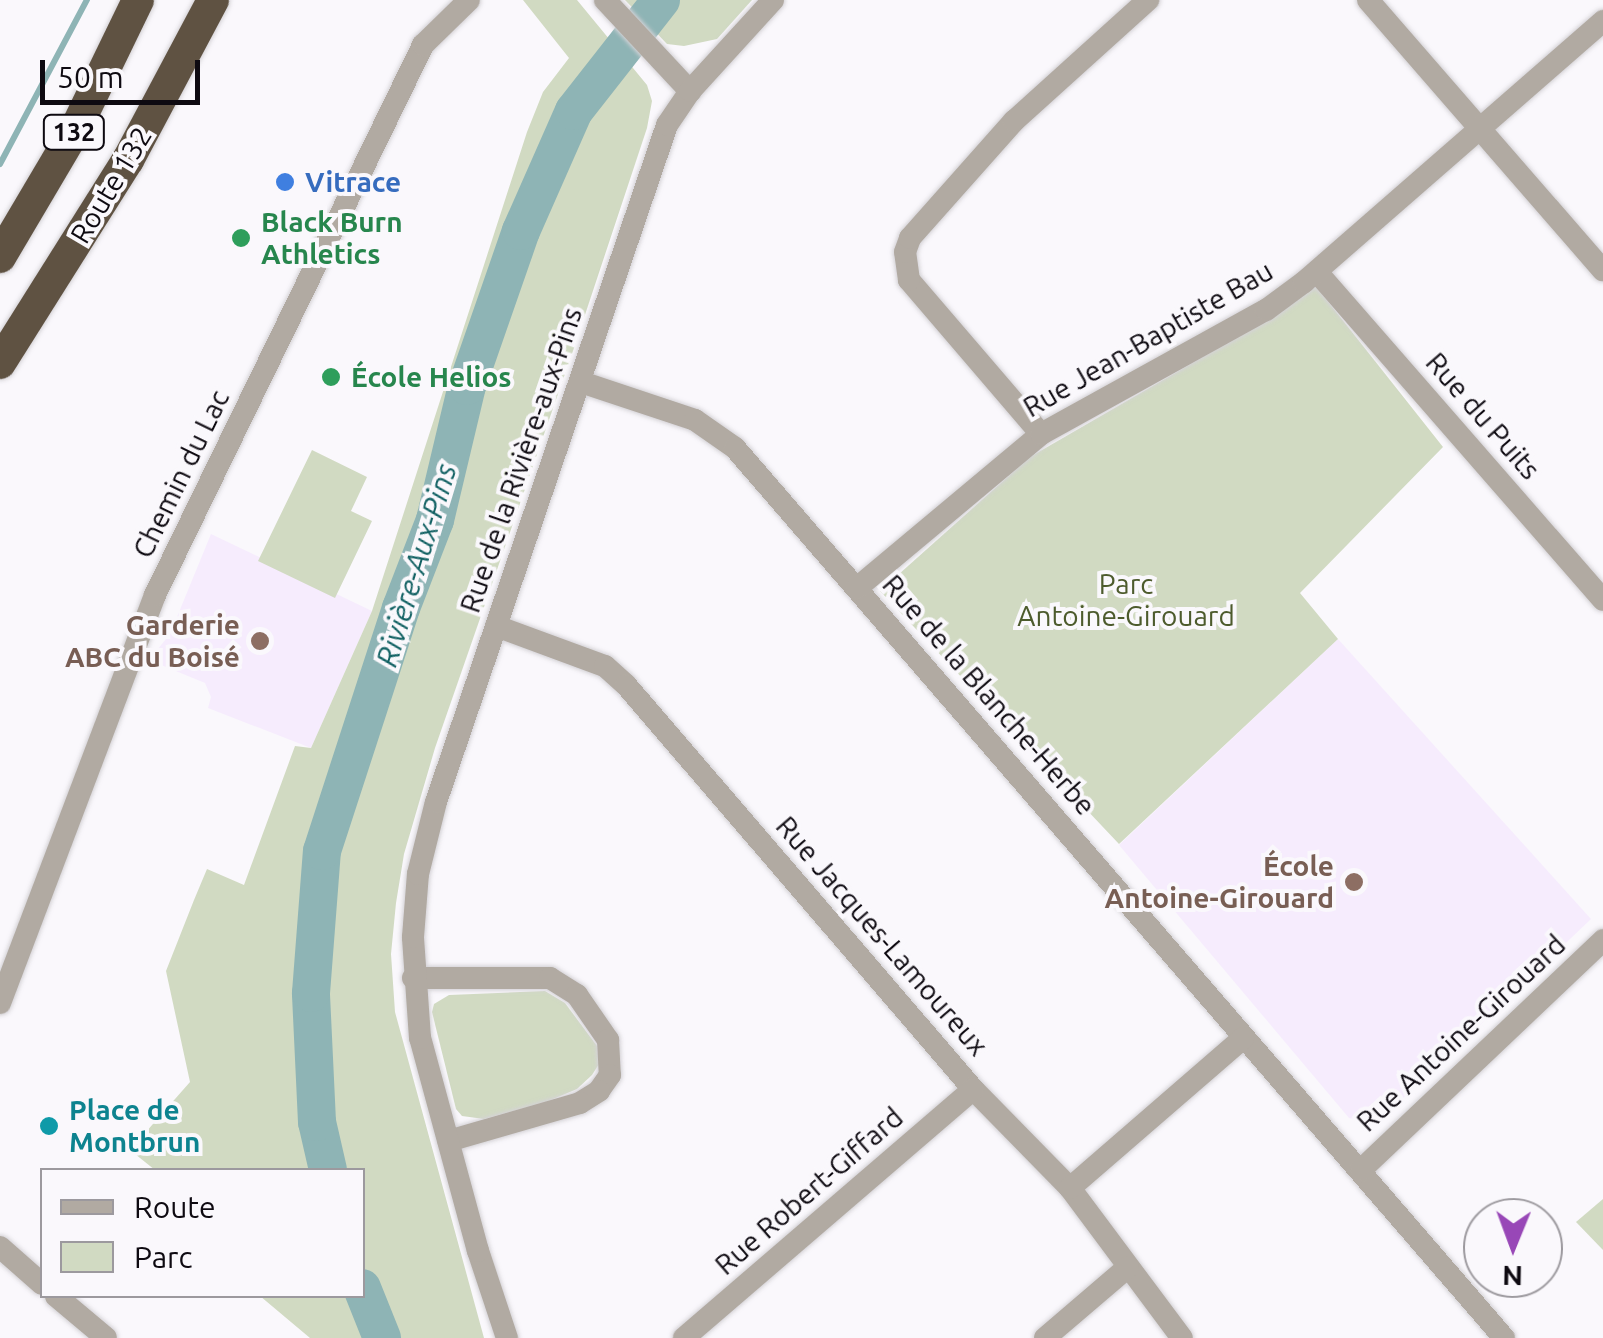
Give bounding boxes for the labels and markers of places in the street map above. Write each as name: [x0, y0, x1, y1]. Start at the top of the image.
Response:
place label: Vitrace: [305, 165, 401, 199]
marker: Vitrace: [274, 171, 296, 193]
place label: Black Burn Athletics: [261, 205, 403, 271]
marker: Black Burn Athletics: [230, 227, 252, 249]
place label: École Helios: [351, 360, 511, 394]
marker: École Helios: [320, 366, 342, 388]
place label: Garderie ABC du Boisé: [65, 608, 240, 674]
marker: Garderie ABC du Boisé: [249, 630, 271, 652]
place label: École Antoine-Girouard: [1105, 849, 1334, 915]
marker: École Antoine-Girouard: [1343, 871, 1365, 893]
place label: Place de Montbrun: [69, 1093, 200, 1159]
marker: Place de Montbrun: [38, 1115, 60, 1137]

